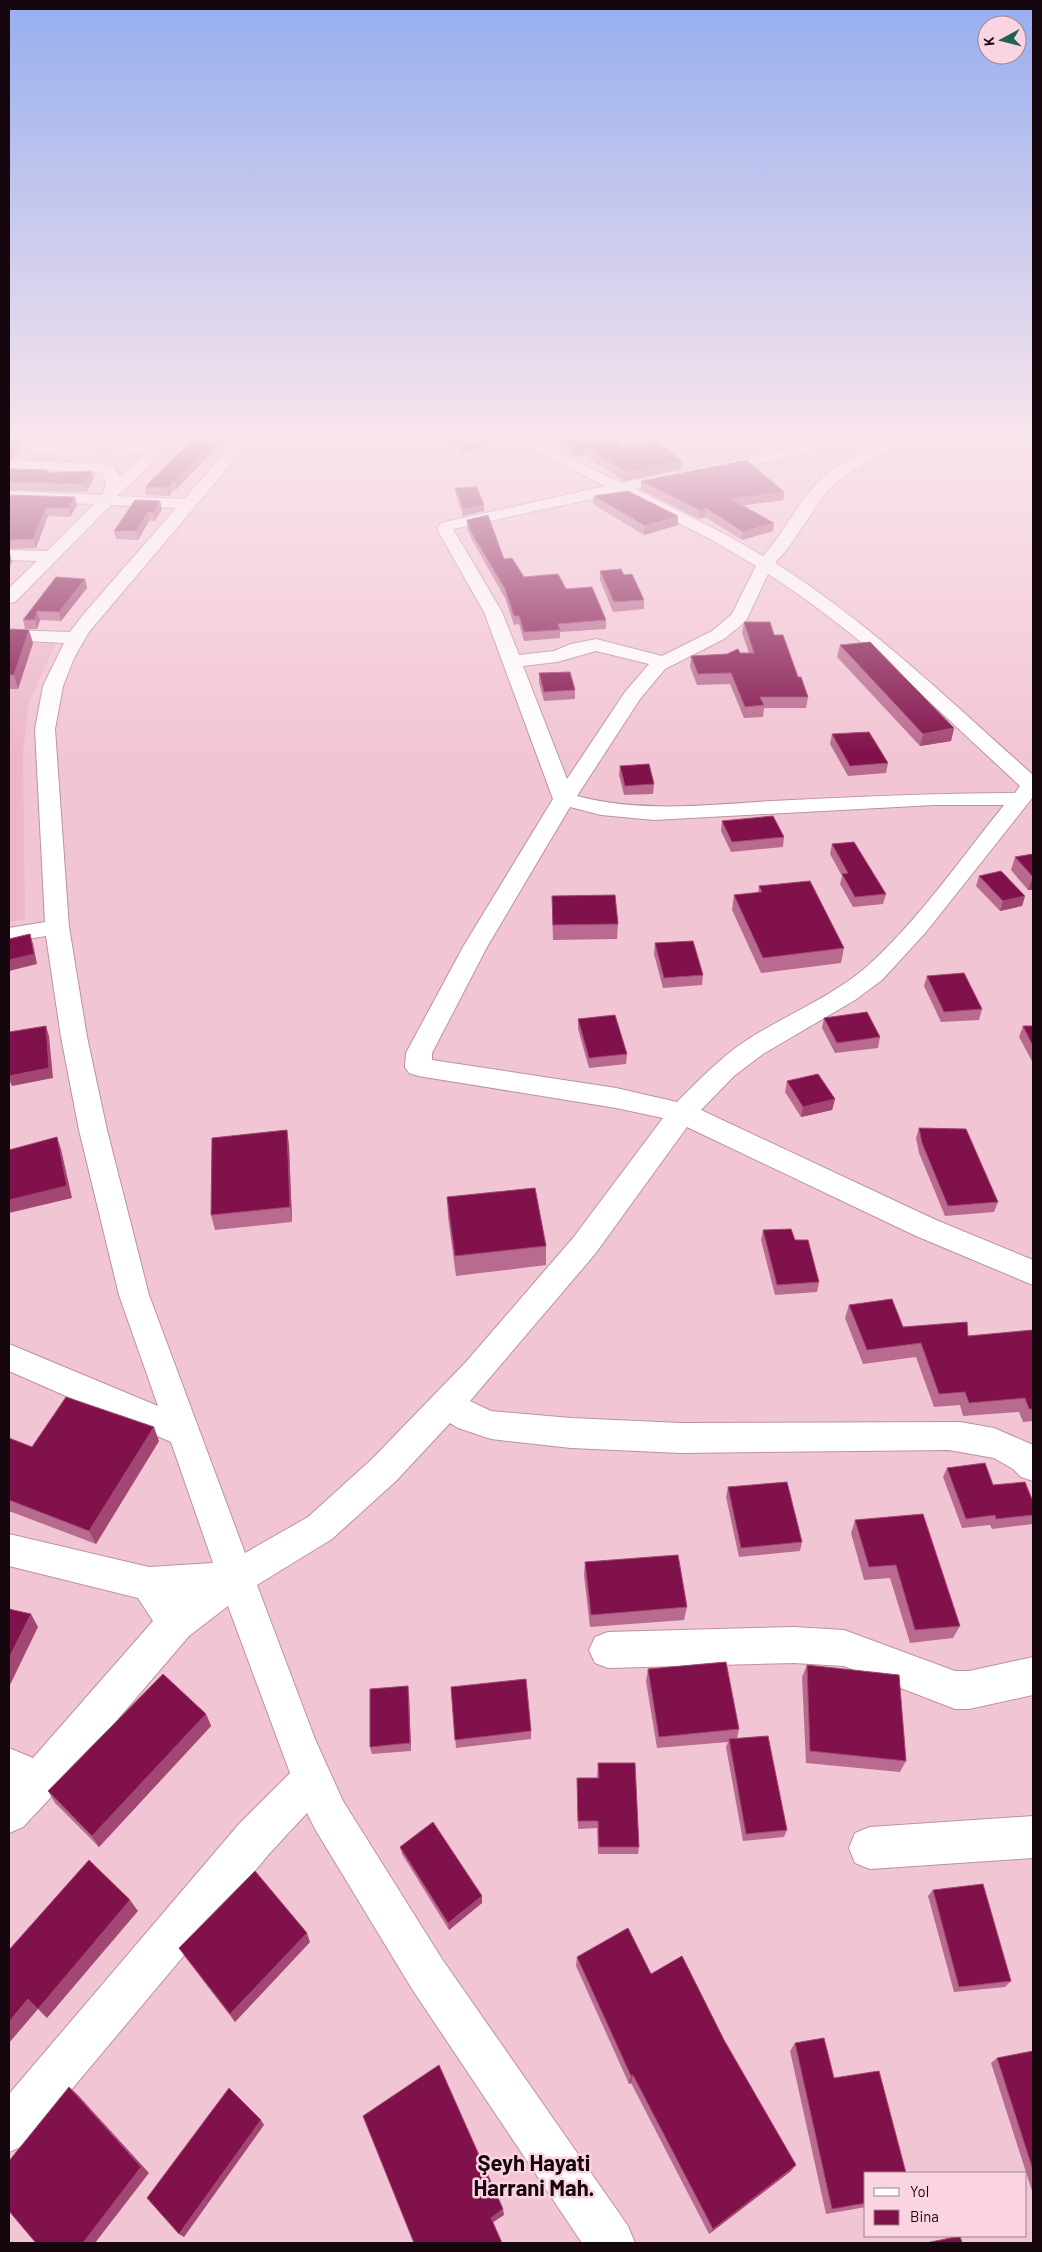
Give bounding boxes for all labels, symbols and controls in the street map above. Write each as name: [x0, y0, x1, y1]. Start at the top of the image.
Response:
north arrow: [977, 15, 1027, 65]
text: K: [980, 36, 998, 47]
district label: Şeyh Hayati Harrani Mah.: [474, 2149, 594, 2200]
legend: [864, 2172, 1027, 2237]
text: Yol: [910, 2182, 929, 2200]
text: Bina: [910, 2207, 939, 2225]

